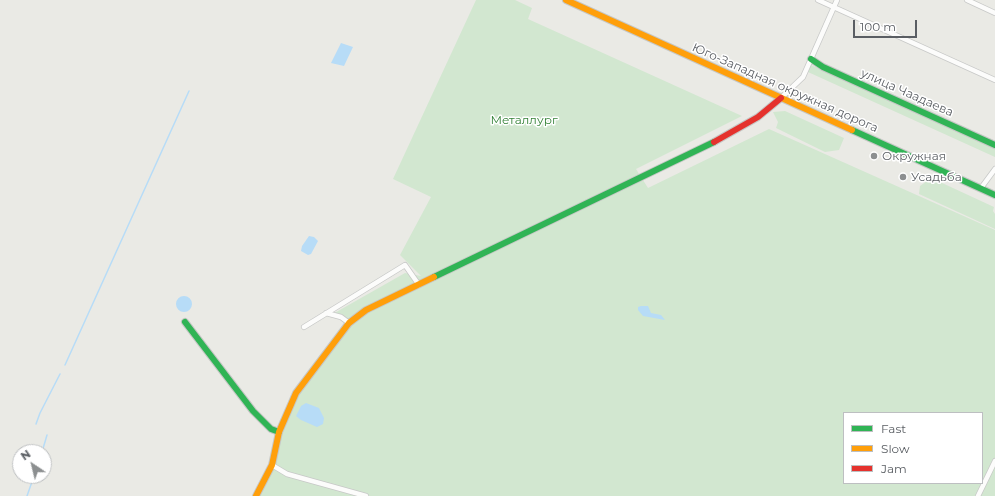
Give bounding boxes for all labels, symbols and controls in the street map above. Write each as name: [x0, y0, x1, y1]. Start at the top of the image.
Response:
scale bar: [855, 12, 919, 38]
text: 100 m: [860, 19, 896, 34]
street label: Юго-Западная окружная дорога: [690, 40, 880, 136]
street label: улица Чаадаева: [859, 66, 955, 120]
park label: Металлург: [490, 113, 558, 127]
place label: Окружная: [882, 149, 946, 163]
marker: Окружная: [869, 151, 879, 161]
place label: Усадьба: [911, 170, 962, 184]
marker: Усадьба: [898, 172, 908, 182]
legend: [843, 412, 983, 484]
text: Fast: [881, 421, 906, 436]
text: Slow: [881, 441, 910, 456]
north arrow: [12, 444, 52, 484]
text: N: [18, 447, 33, 463]
text: Jam: [881, 461, 907, 476]

